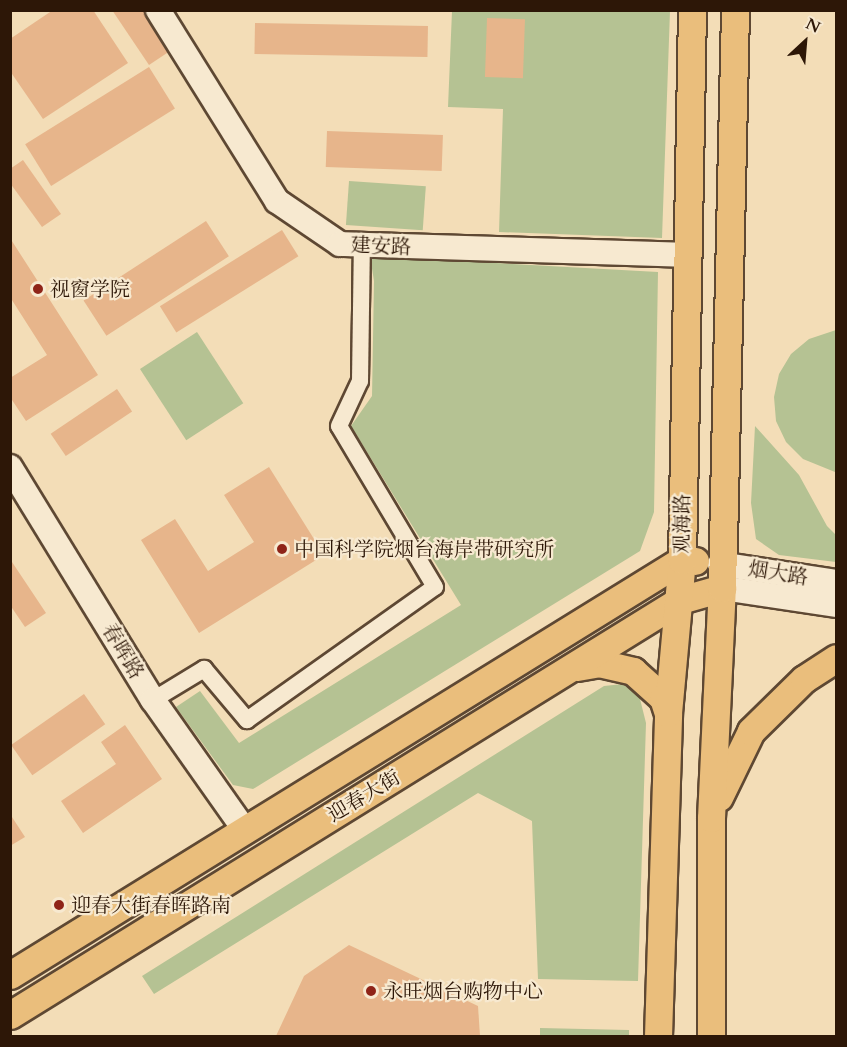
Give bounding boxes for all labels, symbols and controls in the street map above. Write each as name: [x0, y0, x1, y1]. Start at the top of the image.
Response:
north arrow: [775, 12, 835, 72]
text: N: [802, 13, 824, 39]
street label: 建安路: [351, 233, 411, 259]
place label: 视窗学院: [50, 277, 130, 301]
marker: 视窗学院: [31, 282, 45, 296]
street label: 观海路: [670, 494, 694, 554]
place label: 中国科学院烟台海岸带研究所: [294, 537, 554, 561]
marker: 中国科学院烟台海岸带研究所: [275, 542, 289, 556]
street label: 烟大路: [746, 556, 810, 590]
street label: 春晖路: [97, 619, 149, 683]
street label: 迎春大街: [324, 765, 404, 827]
place label: 迎春大街春晖路南: [71, 893, 231, 917]
marker: 迎春大街春晖路南: [52, 898, 66, 912]
place label: 永旺烟台购物中心: [383, 979, 543, 1003]
marker: 永旺烟台购物中心: [364, 984, 378, 998]

